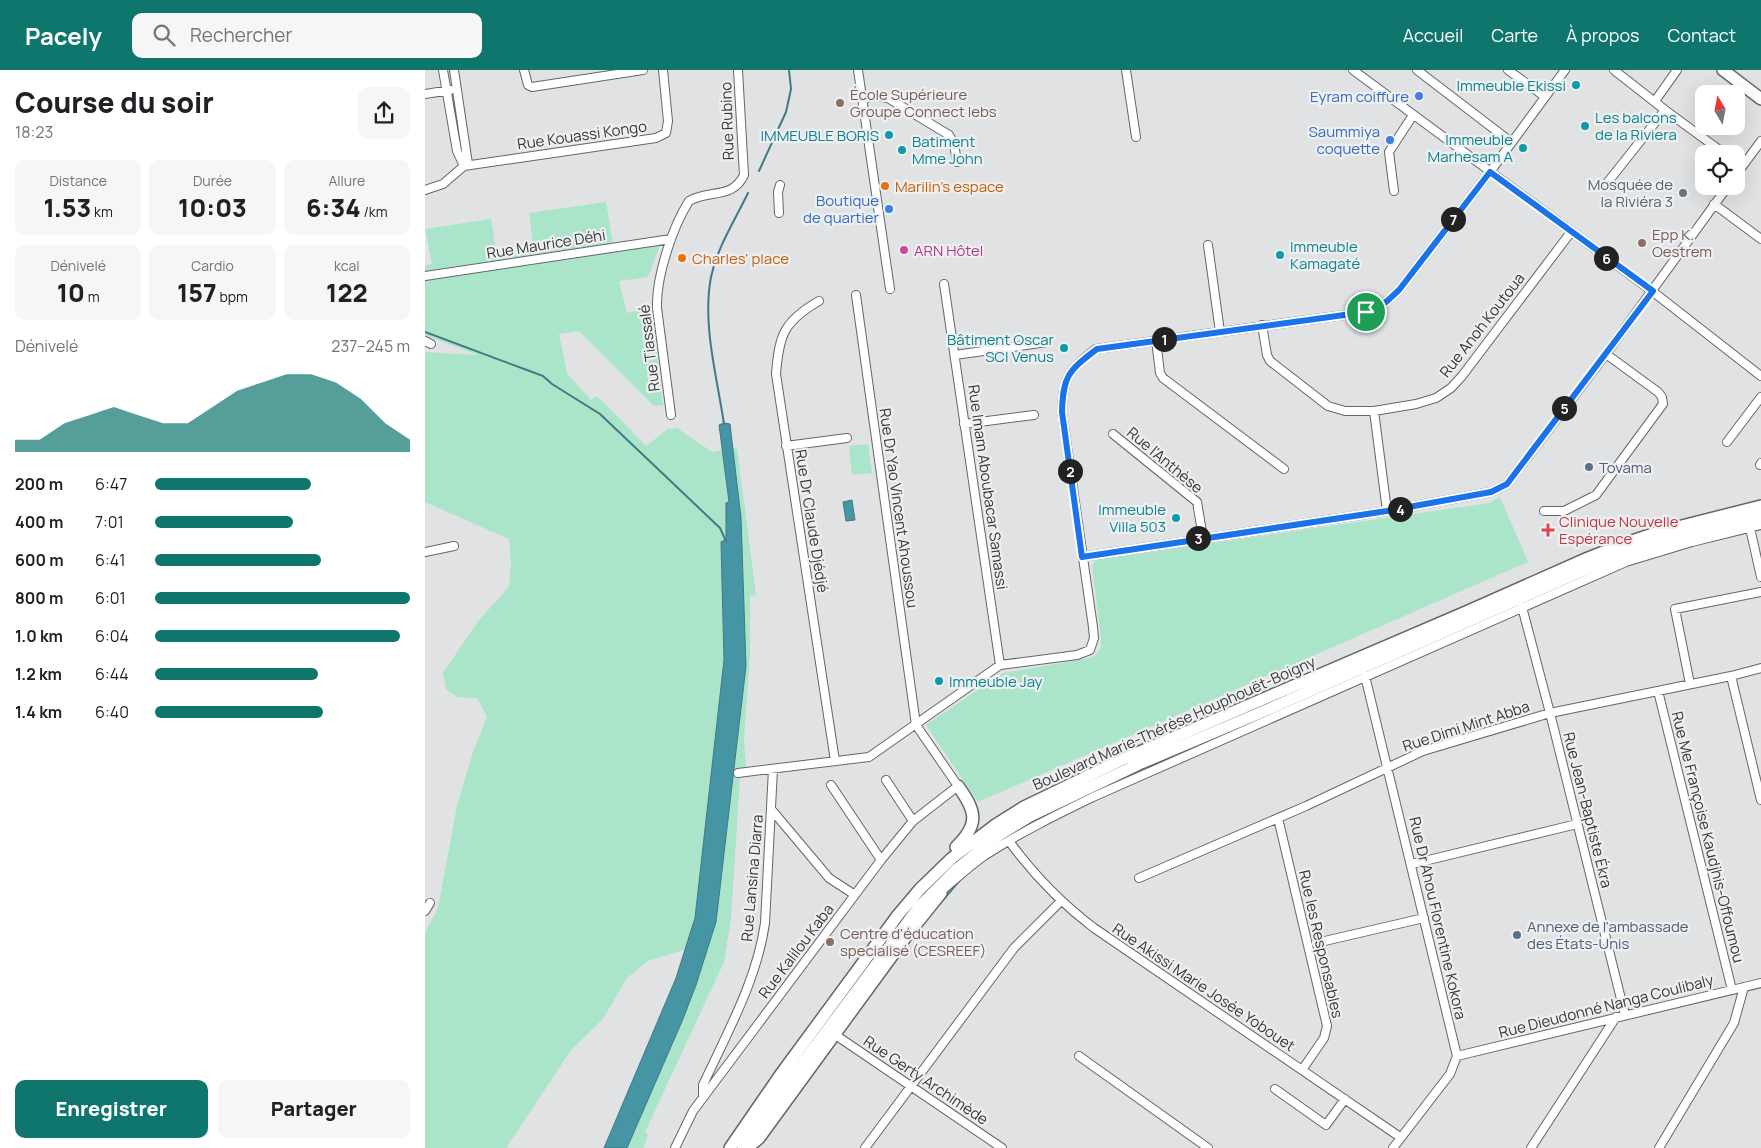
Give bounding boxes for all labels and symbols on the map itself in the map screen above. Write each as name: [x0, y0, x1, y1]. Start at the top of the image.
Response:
place label: Immeuble Ekissi: [1457, 75, 1566, 96]
marker: Immeuble Ekissi: [1570, 79, 1582, 91]
street label: Rue Rubino: [715, 81, 739, 161]
place label: École Supérieure Groupe Connect Iebs: [850, 84, 997, 122]
north arrow: [1695, 85, 1745, 135]
place label: Eyram coiffure: [1310, 86, 1409, 107]
marker: Eyram coiffure: [1413, 90, 1425, 102]
marker: École Supérieure Groupe Connect Iebs: [834, 97, 846, 109]
place label: Les balcons de la Riviera: [1595, 107, 1677, 145]
street label: Rue Kouassi Kongo: [516, 115, 648, 154]
marker: Les balcons de la Riviera: [1579, 120, 1591, 132]
place label: Saummiya coquette: [1309, 121, 1380, 159]
place label: IMMEUBLE BORIS: [761, 125, 879, 146]
marker: IMMEUBLE BORIS: [883, 129, 895, 141]
place label: Immeuble Marhesam A: [1428, 129, 1513, 167]
place label: Batiment Mme John: [912, 131, 983, 169]
marker: Saummiya coquette: [1384, 134, 1396, 146]
marker: Immeuble Marhesam A: [1517, 142, 1529, 154]
marker: Batiment Mme John: [896, 144, 908, 156]
place label: Mosquée de la Riviéra 3: [1588, 174, 1673, 212]
place label: Marilin's espace: [895, 176, 1004, 197]
marker: Marilin's espace: [879, 180, 891, 192]
marker: Mosquée de la Riviéra 3: [1677, 187, 1689, 199]
place label: Boutique de quartier: [803, 190, 880, 228]
marker: Boutique de quartier: [883, 203, 895, 215]
pin: 7: [1441, 206, 1465, 232]
street label: Rue Maurice Déhi: [485, 224, 607, 264]
place label: Epp K. Oestrem: [1652, 224, 1712, 262]
place label: Immeuble Kamagaté: [1290, 236, 1361, 274]
marker: Epp K. Oestrem: [1636, 237, 1648, 249]
place label: ARN Hôtel: [914, 240, 983, 261]
marker: ARN Hôtel: [898, 244, 910, 256]
pin: 6: [1593, 246, 1619, 270]
place label: Charles' place: [692, 248, 789, 269]
marker: Immeuble Kamagaté: [1274, 249, 1286, 261]
marker: Charles' place: [676, 252, 688, 264]
street label: Rue Anoh Koutoua: [1435, 268, 1529, 382]
pin: [1345, 291, 1387, 333]
street label: Rue Tiassalé: [633, 303, 665, 393]
pin: 1: [1151, 326, 1177, 352]
place label: Bâtiment Oscar SCI Venus: [947, 329, 1055, 367]
marker: Bâtiment Oscar SCI Venus: [1058, 342, 1070, 354]
street label: Rue Imam Aboubacar Samassi: [963, 383, 1013, 591]
pin: 5: [1551, 396, 1577, 420]
street label: Rue Dr Yao Vincent Ahoussou: [875, 407, 923, 609]
street label: Rue l'Anthèse: [1122, 422, 1208, 498]
street label: Rue Dr Claude Djédjé: [790, 448, 834, 594]
place label: Tovama: [1599, 457, 1652, 478]
pin: 2: [1057, 458, 1083, 484]
marker: Tovama: [1583, 461, 1595, 473]
pin: 4: [1387, 496, 1413, 522]
place label: Immeuble Villa 503: [1098, 499, 1166, 537]
place label: Clinique Nouvelle Espérance: [1559, 511, 1679, 549]
marker: Immeuble Villa 503: [1170, 512, 1182, 524]
marker: Clinique Nouvelle Espérance: [1541, 523, 1555, 537]
pin: 3: [1185, 526, 1211, 550]
street label: Boulevard Marie-Thérèse Houphouët-Boigny: [1029, 651, 1319, 795]
place label: Immeuble Jay: [949, 671, 1043, 692]
marker: Immeuble Jay: [933, 675, 945, 687]
street label: Rue Dimi Mint Abba: [1400, 696, 1532, 756]
street label: Rue Me Françoise Kaudjhis-Offoumou: [1667, 709, 1749, 965]
street label: Rue Jean-Baptiste Ékra: [1558, 730, 1618, 890]
street label: Rue Lansina Diarra: [736, 814, 768, 942]
street label: Rue Dr Ahou Florentine Kokora: [1404, 815, 1472, 1021]
street label: Rue les Responsables: [1294, 868, 1348, 1020]
street label: Rue Kalilou Kaba: [754, 900, 838, 1002]
place label: Annexe de l'ambassade des États-Unis: [1527, 916, 1689, 954]
street label: Rue Akissi Marie Josée Yobouet: [1109, 918, 1299, 1056]
place label: Centre d'éducation specialisé (CESREEF): [840, 923, 987, 961]
marker: Annexe de l'ambassade des États-Unis: [1511, 929, 1523, 941]
marker: Centre d'éducation specialisé (CESREEF): [824, 936, 836, 948]
street label: Rue Dieudonné Nanga Coulibaly: [1496, 969, 1716, 1043]
street label: Rue Gerty Archimède: [860, 1030, 993, 1130]

